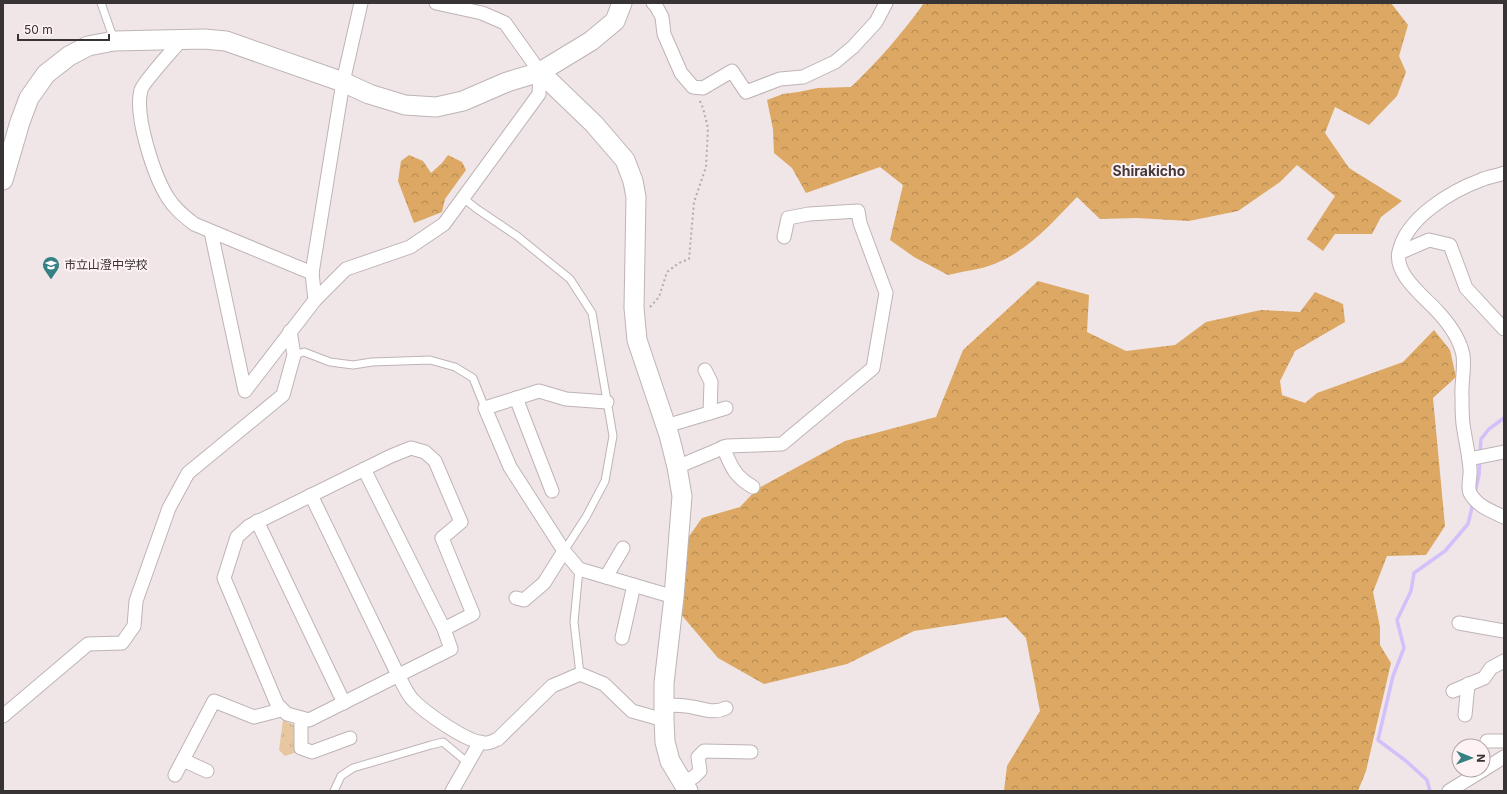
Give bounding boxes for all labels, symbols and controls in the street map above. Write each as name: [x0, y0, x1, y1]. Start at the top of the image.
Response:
scale bar: [18, 16, 109, 42]
text: 50 m: [24, 22, 53, 37]
district label: Shirakicho: [1113, 162, 1186, 179]
school or university icon: 市立山澄中学校: [41, 255, 61, 280]
place label: 市立山澄中学校: [64, 257, 148, 272]
north arrow: [1451, 738, 1491, 778]
text: N: [1474, 754, 1488, 762]

